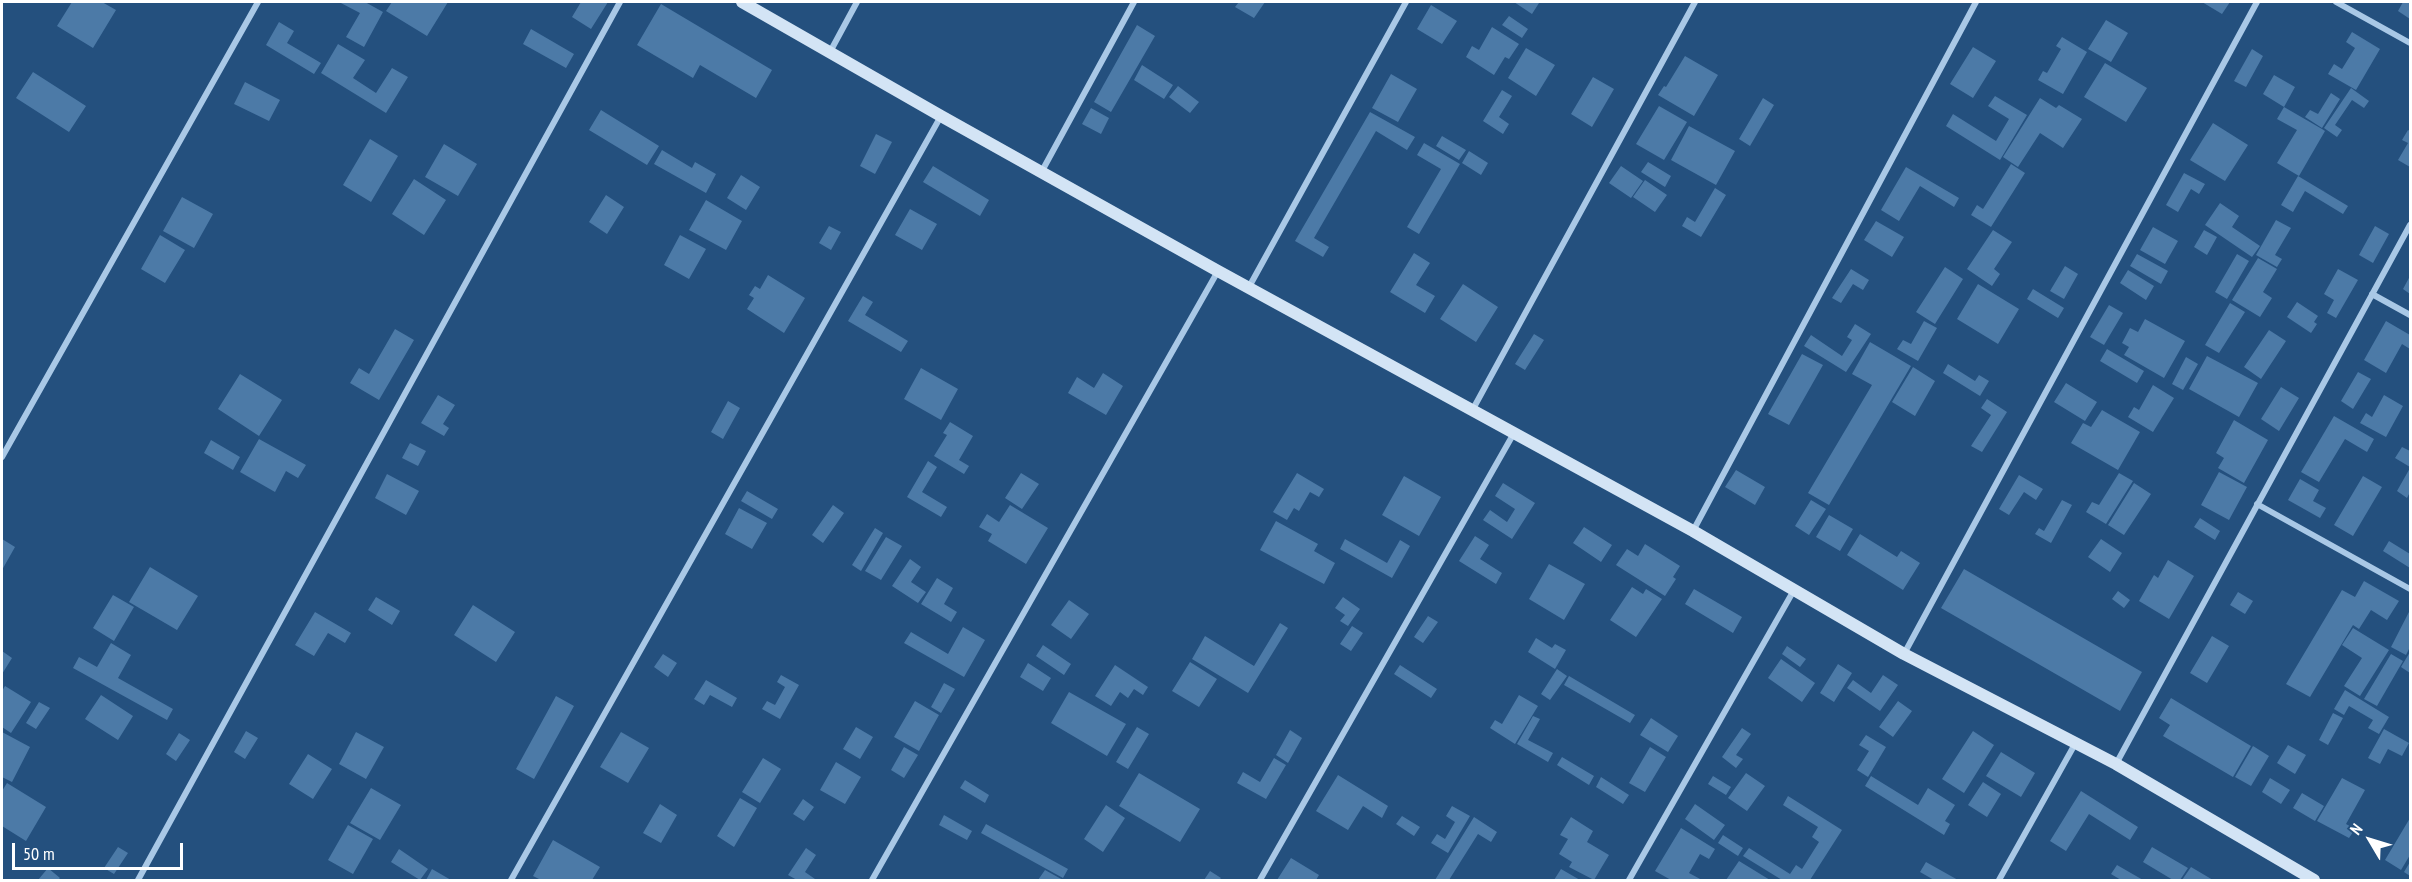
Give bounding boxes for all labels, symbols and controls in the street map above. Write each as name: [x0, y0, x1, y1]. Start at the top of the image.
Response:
north arrow: [2340, 810, 2400, 870]
text: N: [2345, 819, 2366, 838]
scale bar: [15, 831, 186, 869]
text: 50 m: [23, 842, 55, 865]

